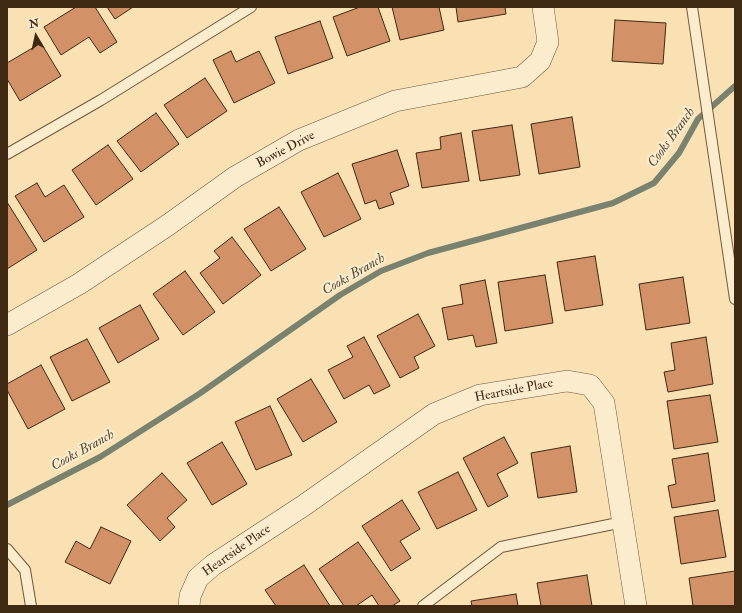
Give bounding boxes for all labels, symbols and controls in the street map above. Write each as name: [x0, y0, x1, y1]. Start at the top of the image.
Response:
north arrow: [16, 16, 56, 56]
text: N: [28, 16, 40, 31]
water label: Cooks Branch: [645, 105, 699, 171]
street label: Bowie Drive: [254, 128, 318, 172]
water label: Cooks Branch: [320, 250, 388, 300]
street label: Heartside Place: [473, 376, 555, 406]
water label: Cooks Branch: [48, 427, 118, 475]
street label: Heartside Place: [200, 522, 274, 580]

